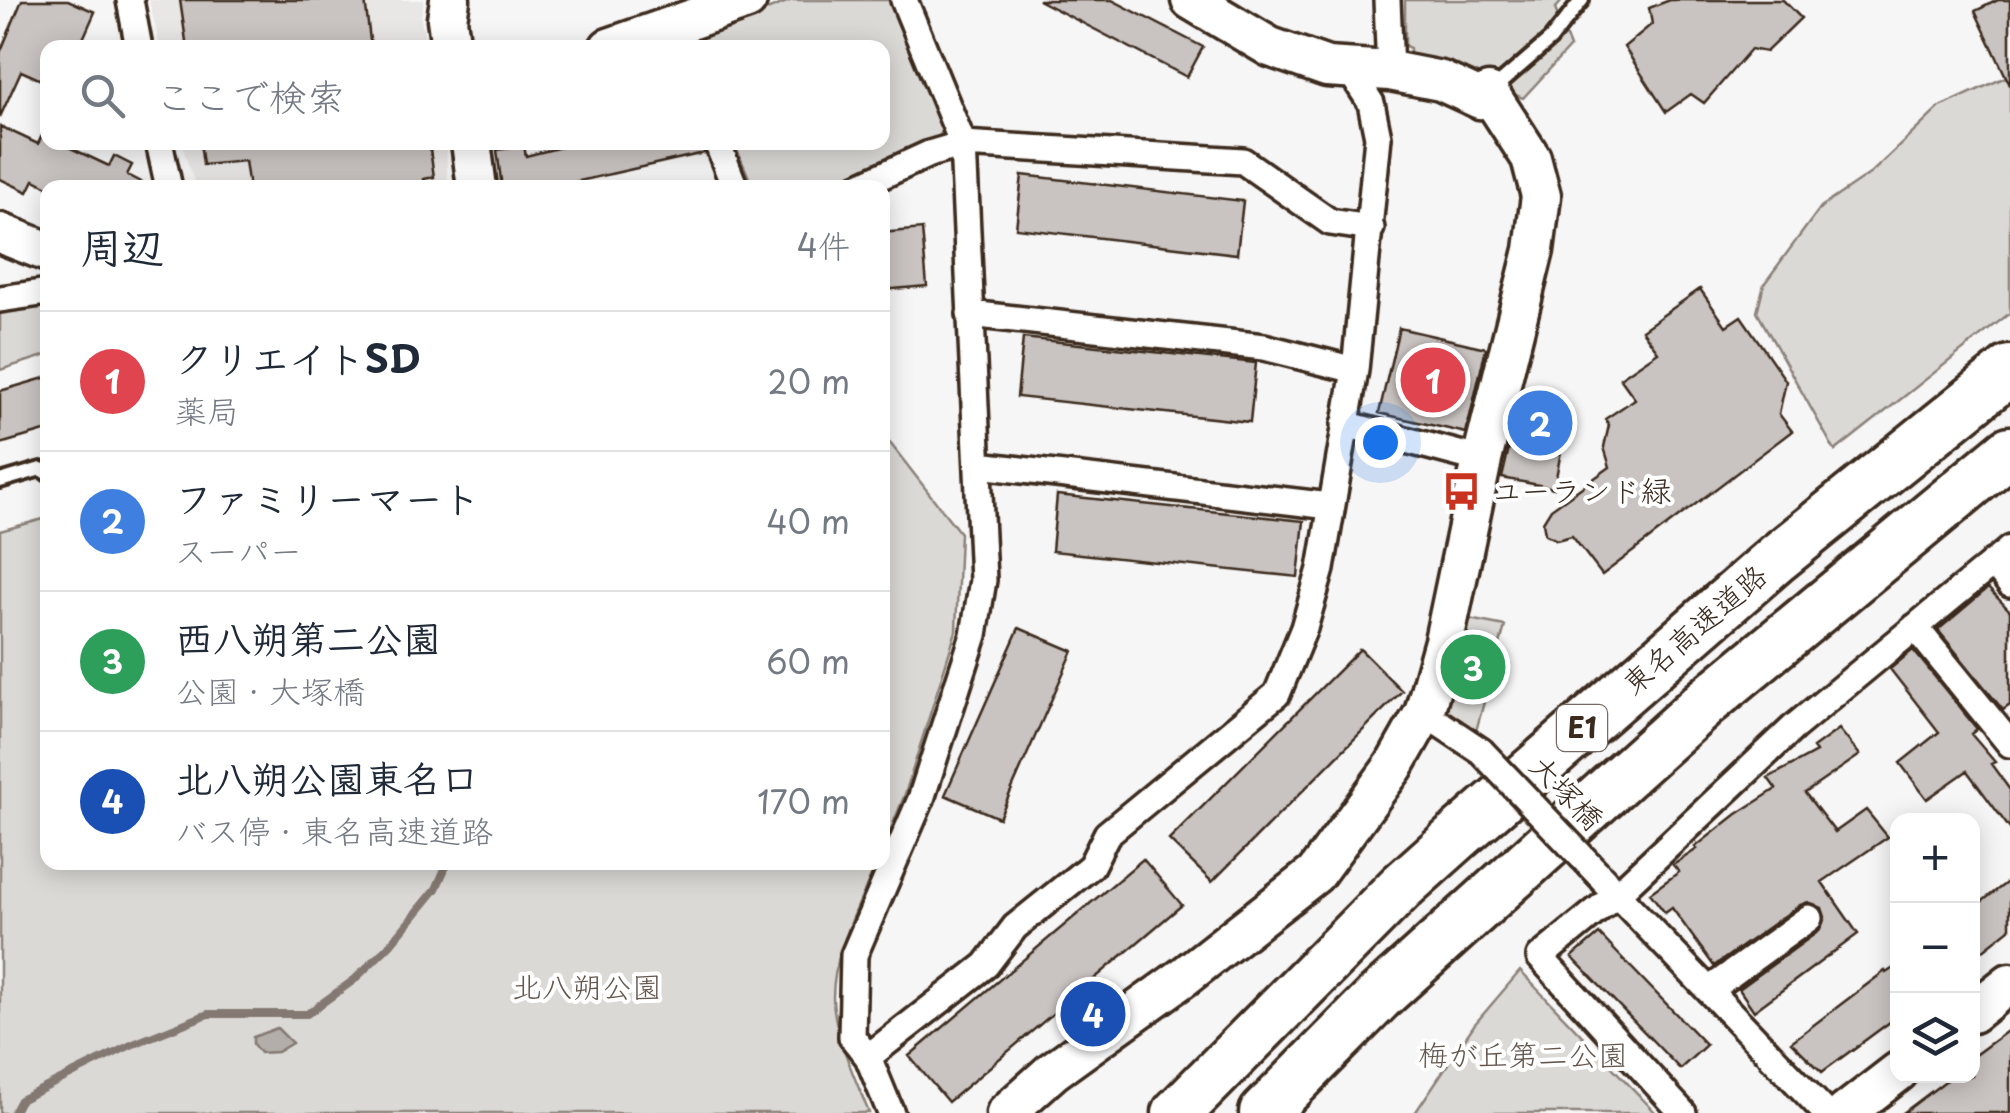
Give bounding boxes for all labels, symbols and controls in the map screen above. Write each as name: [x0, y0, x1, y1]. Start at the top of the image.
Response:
search box: [40, 40, 890, 150]
text: ここで検索: [155, 67, 345, 124]
icon: search: [75, 68, 130, 123]
text: 周辺: [80, 214, 164, 277]
text: 4件: [797, 221, 850, 269]
text: クリエイトSD: [175, 329, 421, 386]
pin: 1: [1400, 342, 1466, 418]
text: 1: [105, 357, 120, 405]
text: 20 m: [768, 357, 850, 405]
text: 薬局: [175, 386, 239, 434]
pin: 2: [1508, 386, 1572, 460]
your location: [1355, 417, 1406, 468]
place label: ユーランド緑: [1492, 467, 1671, 512]
text: ファミリーマート: [175, 469, 481, 526]
bus stop icon: ユーランド緑: [1441, 471, 1483, 513]
text: 2: [101, 497, 124, 545]
text: 40 m: [766, 497, 850, 545]
text: スーパー: [175, 526, 302, 574]
street label: 東名高速道路: [1611, 552, 1776, 704]
text: 西八朔第二公園: [175, 609, 441, 666]
pin: 3: [1440, 630, 1506, 704]
text: 3: [102, 637, 123, 685]
text: 60 m: [766, 637, 850, 685]
text: 公園 · 大塚橋: [175, 666, 365, 714]
road number: E1: [1557, 705, 1607, 751]
street label: 大塚橋: [1520, 743, 1615, 839]
text: 北八朔公園東名口: [175, 749, 479, 806]
text: 4: [102, 777, 123, 825]
text: 170 m: [757, 777, 850, 825]
text: バス停 · 東名高速道路: [175, 806, 493, 854]
map controls: [1890, 813, 1980, 1083]
button: +: [1890, 813, 1980, 903]
button: −: [1890, 903, 1980, 993]
park label: 北八朔公園: [512, 963, 662, 1008]
pin: 4: [1060, 976, 1126, 1052]
button: layers: [1890, 993, 1980, 1083]
park label: 梅が丘第二公園: [1418, 1031, 1628, 1076]

